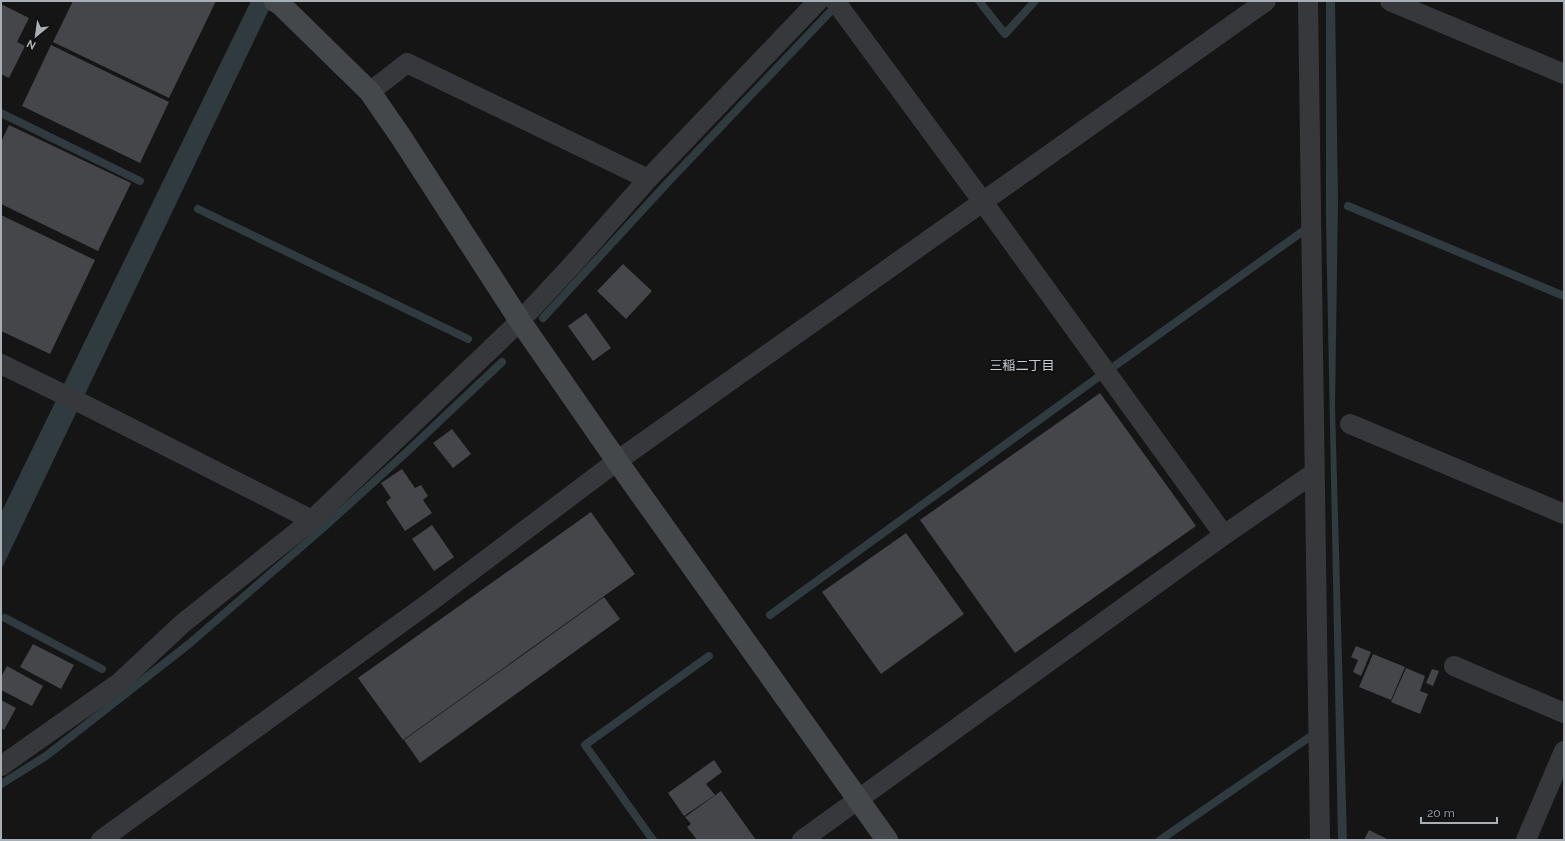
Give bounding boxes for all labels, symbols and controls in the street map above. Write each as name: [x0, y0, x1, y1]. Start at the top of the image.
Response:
north arrow: [16, 16, 56, 56]
text: N: [25, 37, 38, 52]
district label: 三稲二丁目: [989, 358, 1055, 373]
scale bar: [1421, 799, 1497, 825]
text: 20 m: [1427, 806, 1455, 820]

